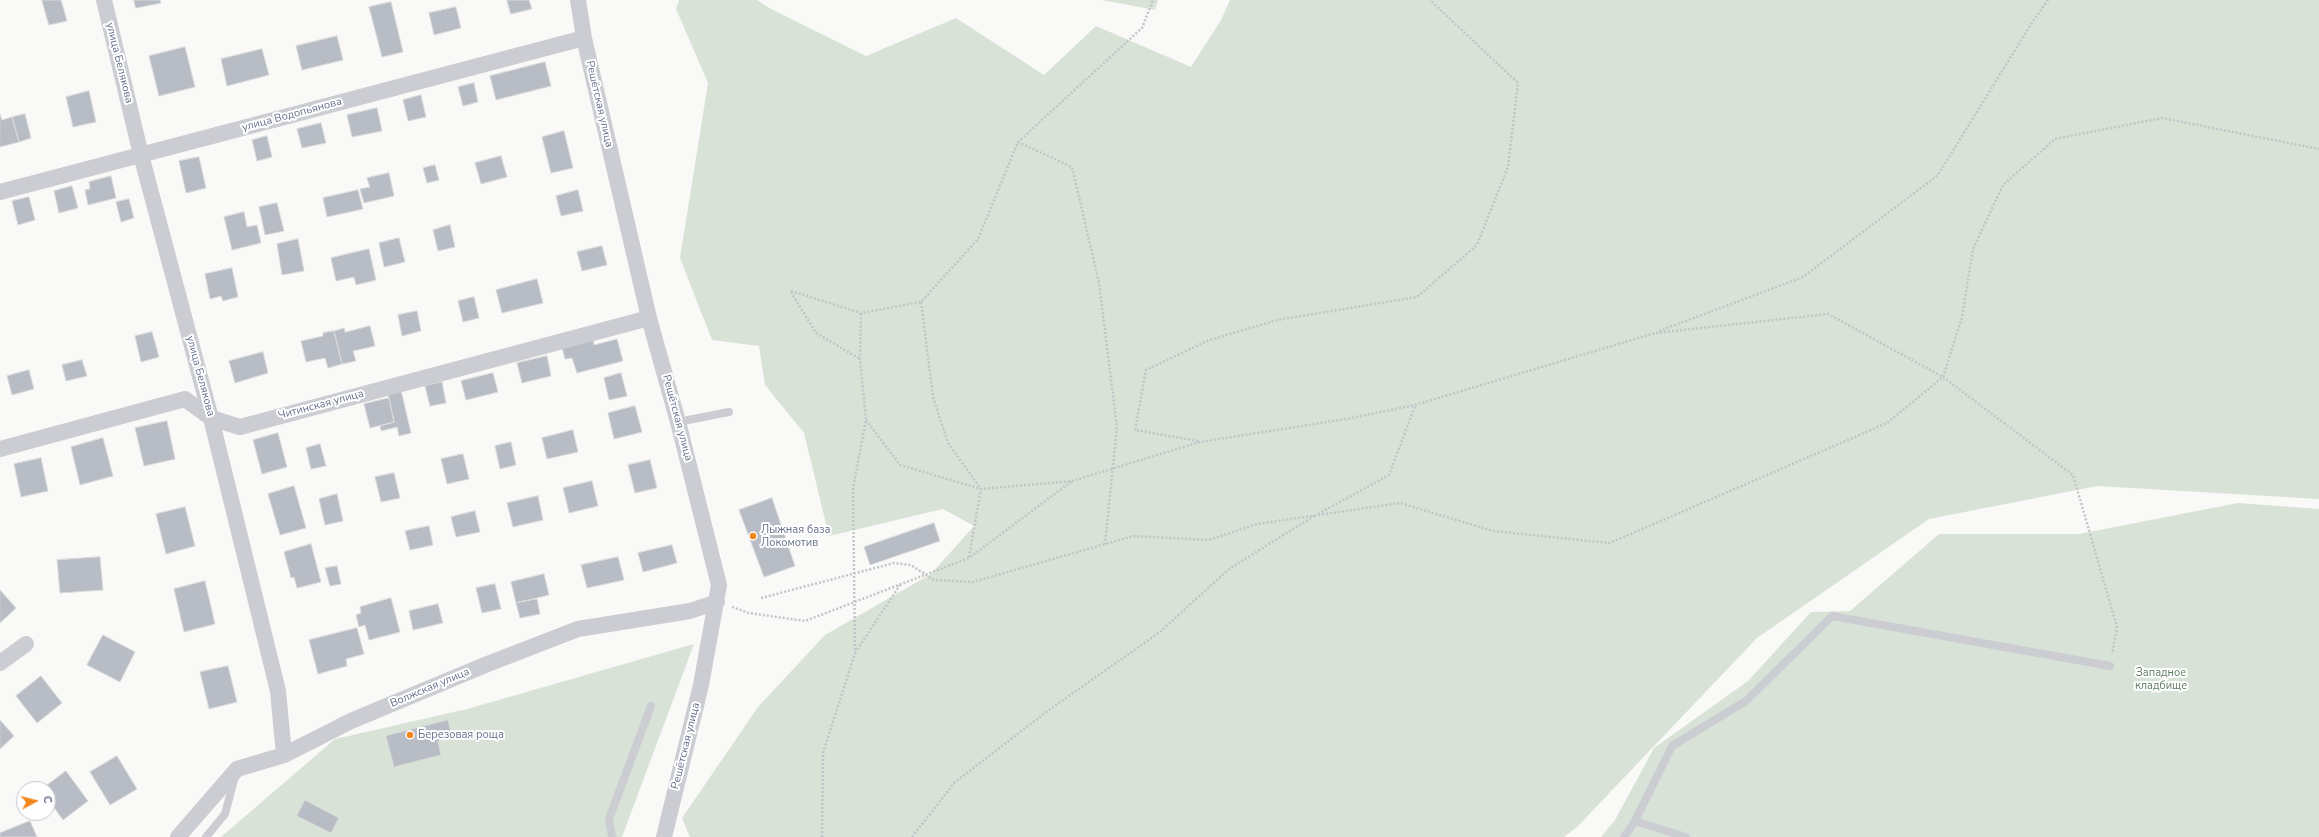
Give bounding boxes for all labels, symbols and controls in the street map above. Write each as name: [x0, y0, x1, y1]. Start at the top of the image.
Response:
street label: улица Белякова: [103, 21, 135, 105]
street label: Решётская улица: [583, 59, 615, 149]
street label: улица Водопьянова: [241, 95, 343, 135]
street label: улица Белякова: [183, 334, 217, 418]
street label: Решётская улица: [659, 373, 695, 463]
street label: Читинская улица: [277, 387, 365, 423]
place label: Лыжная база Локомотив: [761, 523, 831, 549]
marker: Лыжная база Локомотив: [748, 531, 758, 541]
street label: Волжская улица: [388, 665, 472, 711]
park label: Западное кладбище: [2135, 666, 2187, 692]
street label: Решётская улица: [669, 701, 703, 791]
place label: Березовая роща: [418, 728, 504, 742]
marker: Березовая роща: [405, 730, 415, 740]
north arrow: [16, 781, 56, 821]
text: С: [40, 795, 55, 804]

